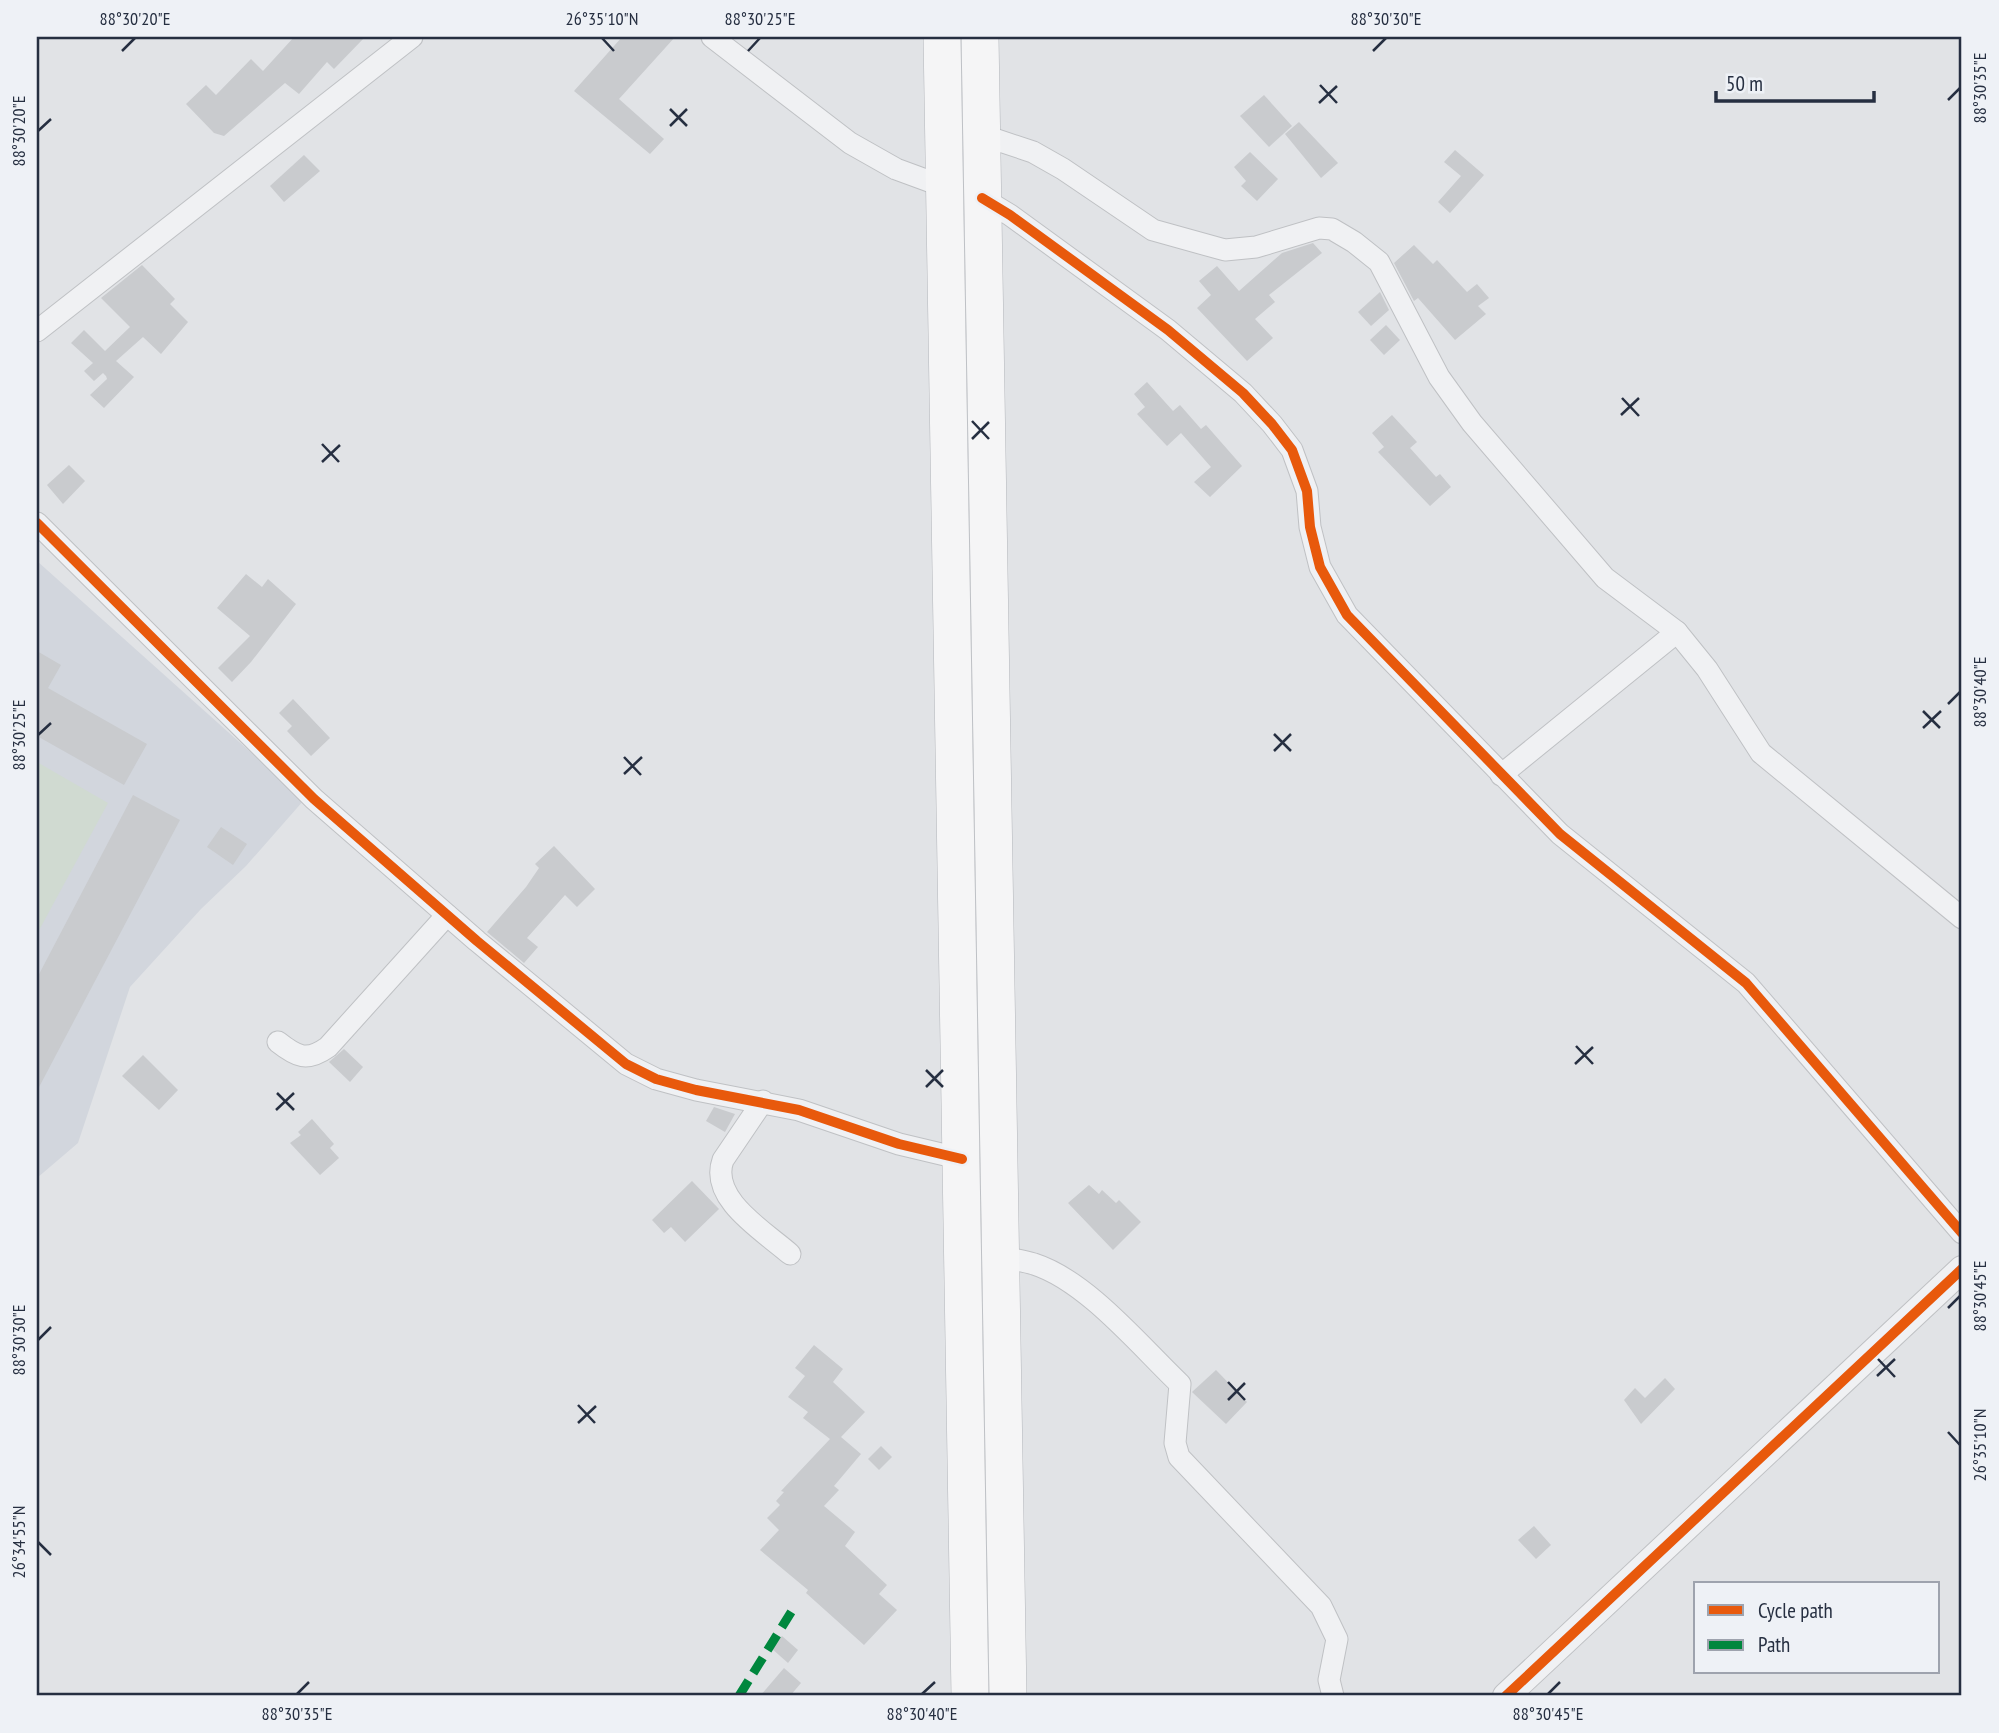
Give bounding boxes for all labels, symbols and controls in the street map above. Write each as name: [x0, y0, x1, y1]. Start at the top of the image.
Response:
text: 88°30'20"E: [100, 7, 170, 30]
text: 26°35'10"N: [566, 7, 638, 30]
text: 88°30'25"E: [725, 7, 795, 30]
text: 88°30'30"E: [1351, 7, 1421, 30]
text: 88°30'35"E: [1968, 53, 1991, 123]
scale bar: [1716, 60, 1873, 104]
text: 50 m: [1726, 70, 1763, 97]
text: 88°30'20"E: [7, 96, 30, 166]
text: 88°30'40"E: [1968, 657, 1991, 727]
text: 88°30'25"E: [7, 700, 30, 770]
text: 88°30'45"E: [1968, 1261, 1991, 1331]
text: 88°30'30"E: [7, 1305, 30, 1375]
text: 26°35'10"N: [1968, 1409, 1991, 1481]
text: 26°34'55"N: [7, 1506, 30, 1578]
legend: [1694, 1582, 1940, 1674]
text: Cycle path: [1758, 1597, 1833, 1624]
text: Path: [1758, 1631, 1790, 1658]
text: 88°30'35"E: [262, 1702, 332, 1725]
text: 88°30'40"E: [887, 1702, 957, 1725]
text: 88°30'45"E: [1513, 1702, 1583, 1725]

